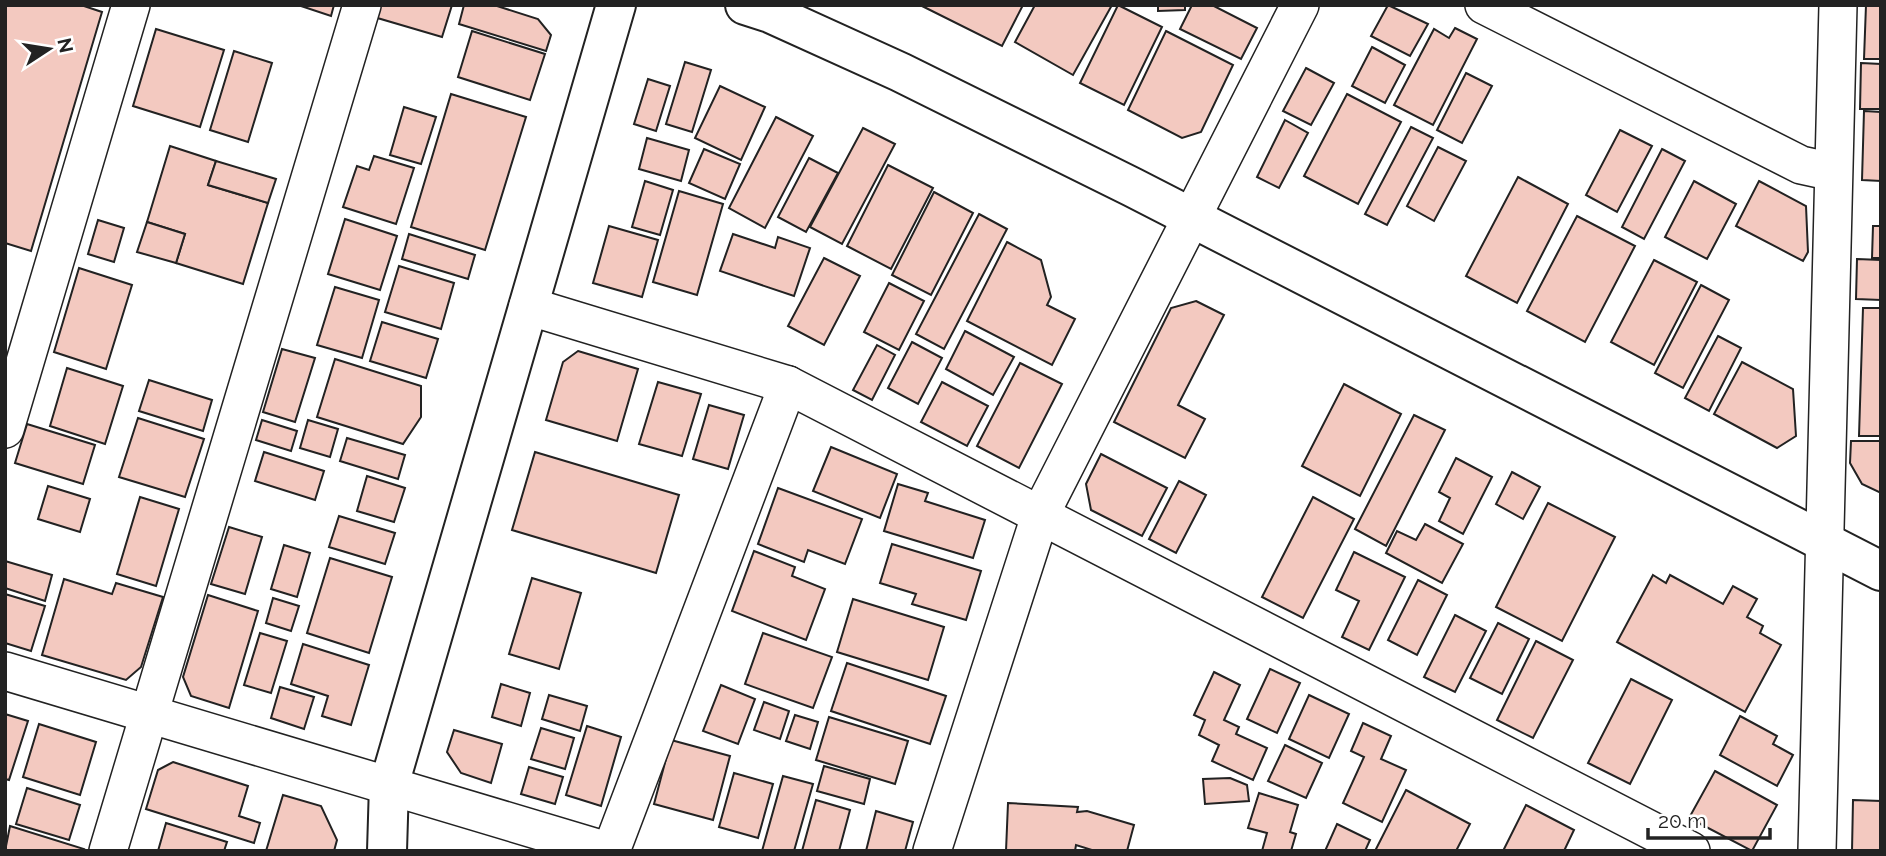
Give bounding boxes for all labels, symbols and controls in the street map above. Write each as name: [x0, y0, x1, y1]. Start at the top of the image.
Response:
north arrow: [14, 14, 84, 84]
text: N: [53, 36, 78, 55]
scale bar: [1648, 796, 1770, 840]
text: 20 m: [1658, 808, 1706, 833]

